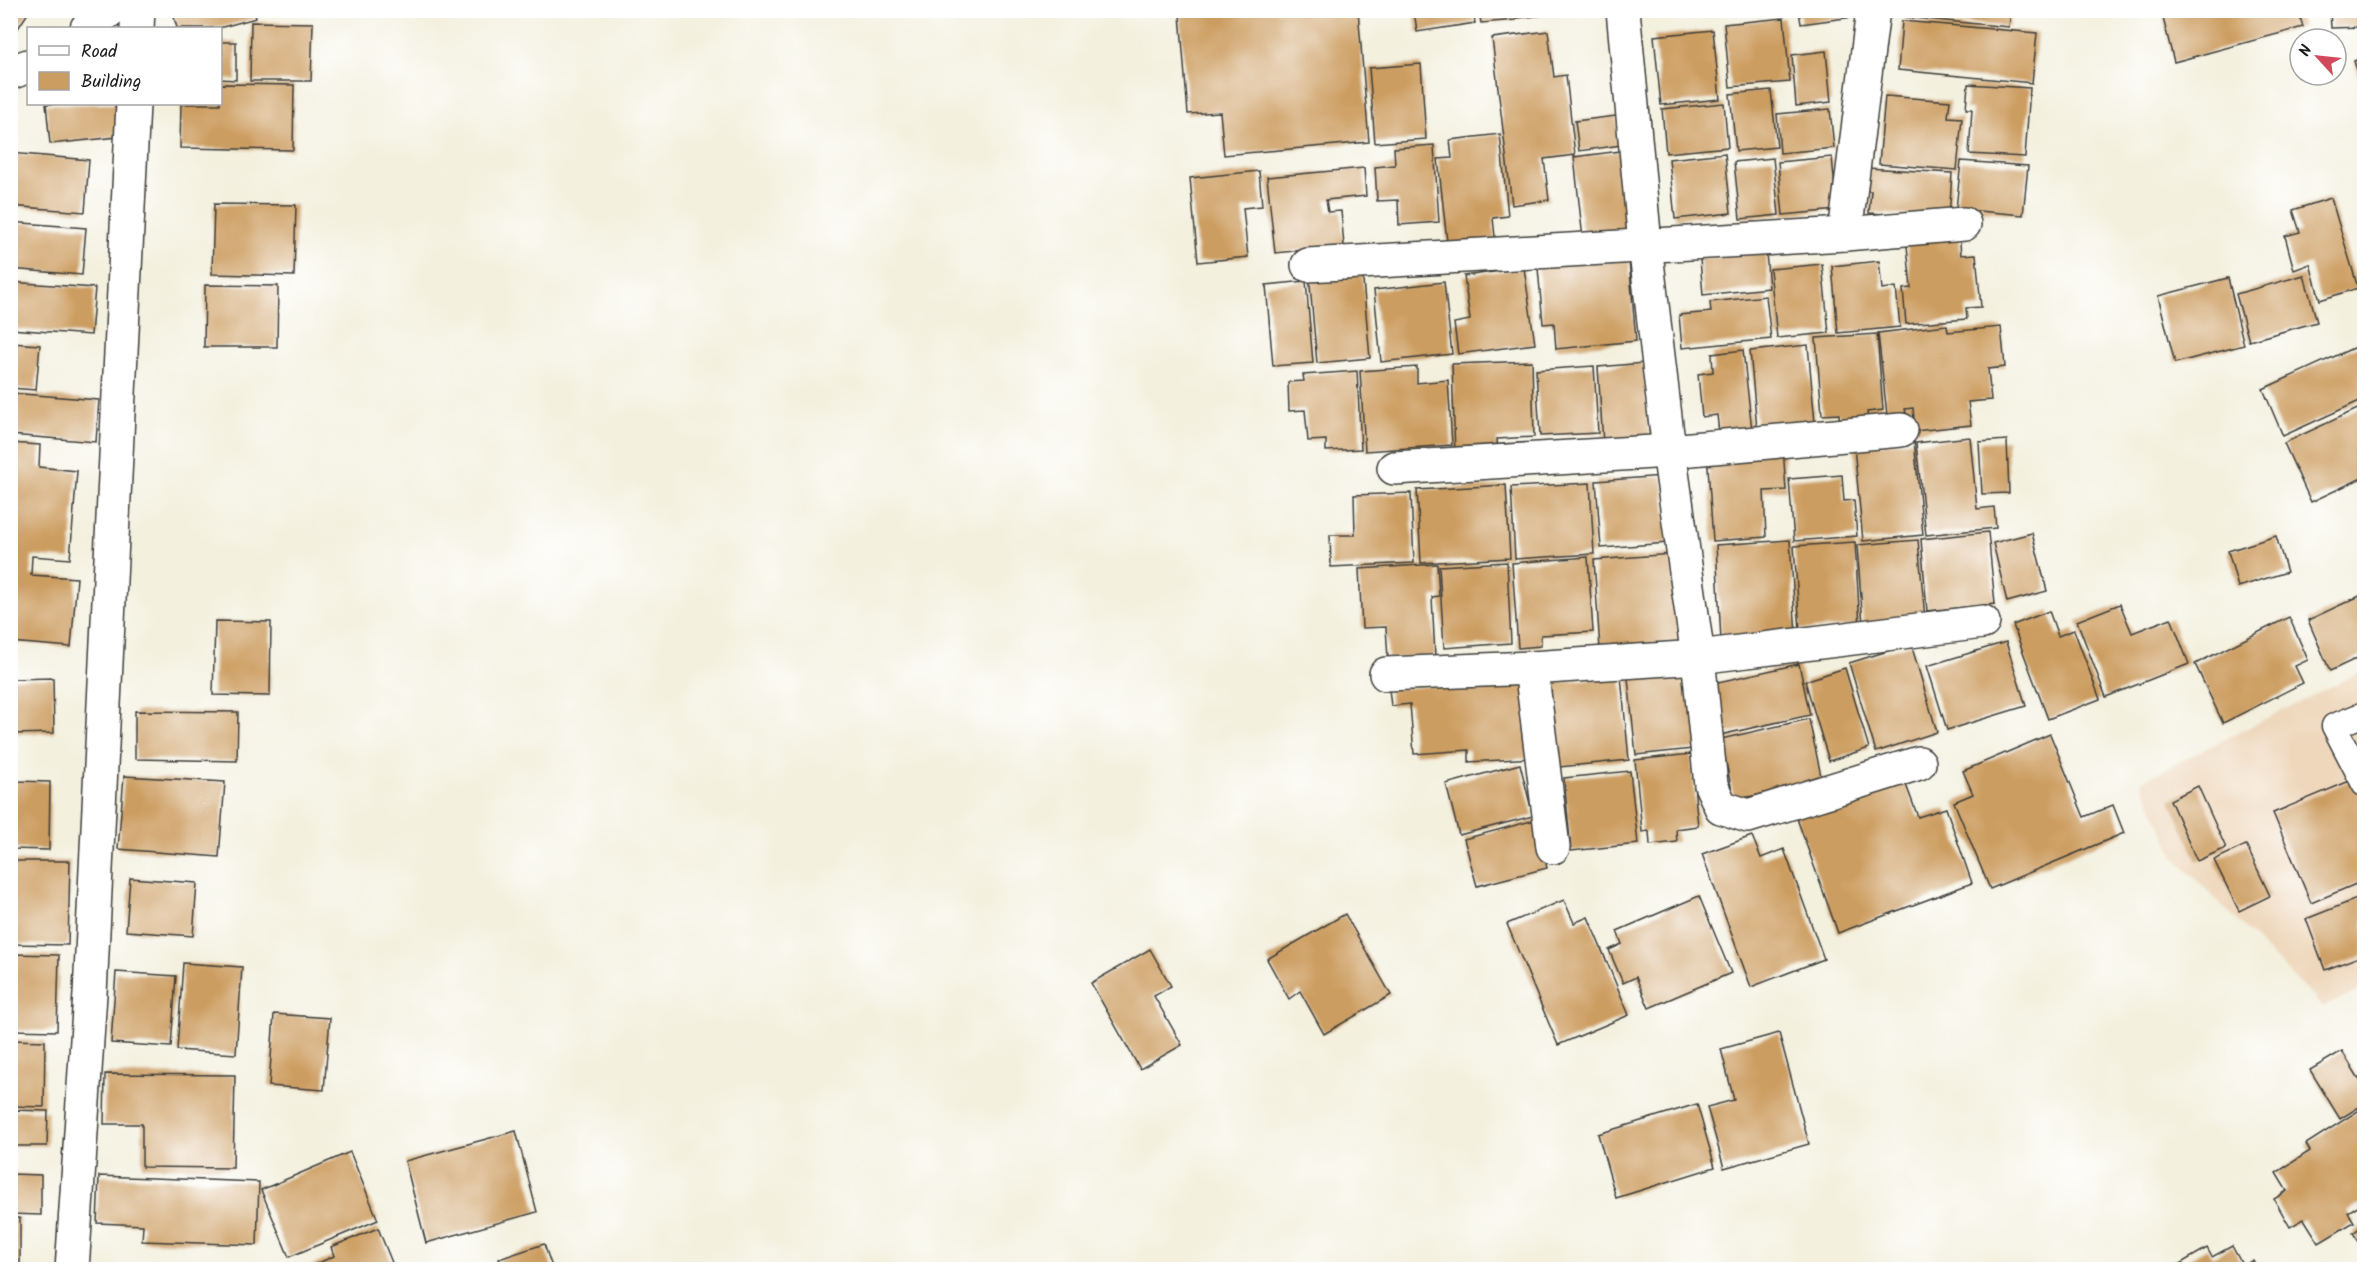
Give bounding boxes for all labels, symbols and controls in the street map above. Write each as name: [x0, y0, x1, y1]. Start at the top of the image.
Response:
legend: [27, 27, 222, 105]
north arrow: [2288, 27, 2348, 87]
text: Road: [81, 38, 118, 67]
text: N: [2293, 41, 2319, 61]
text: Building: [81, 68, 141, 97]

